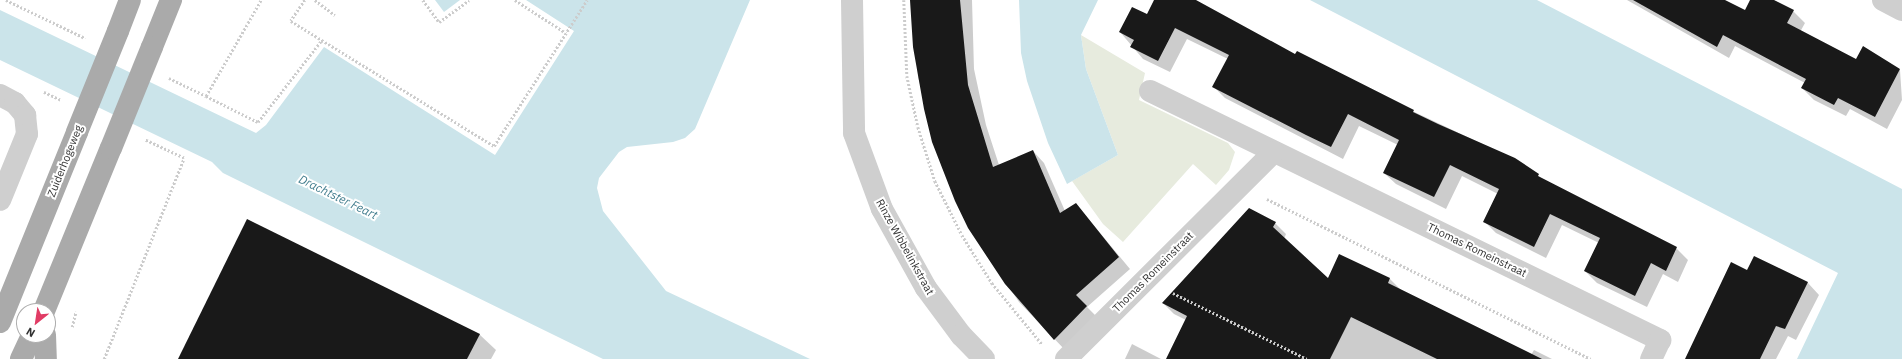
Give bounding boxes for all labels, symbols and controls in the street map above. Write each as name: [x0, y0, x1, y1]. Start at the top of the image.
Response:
street label: Zuiderhogeweg: [45, 123, 85, 199]
water label: Drachtster Feart: [296, 172, 380, 222]
street label: Rinze Wibbelinkstraat: [873, 197, 937, 297]
street label: Thomas Romeinstraat: [1425, 220, 1529, 280]
street label: Thomas Romeinstraat: [1110, 229, 1196, 315]
north arrow: [16, 303, 56, 343]
text: N: [24, 324, 37, 341]

